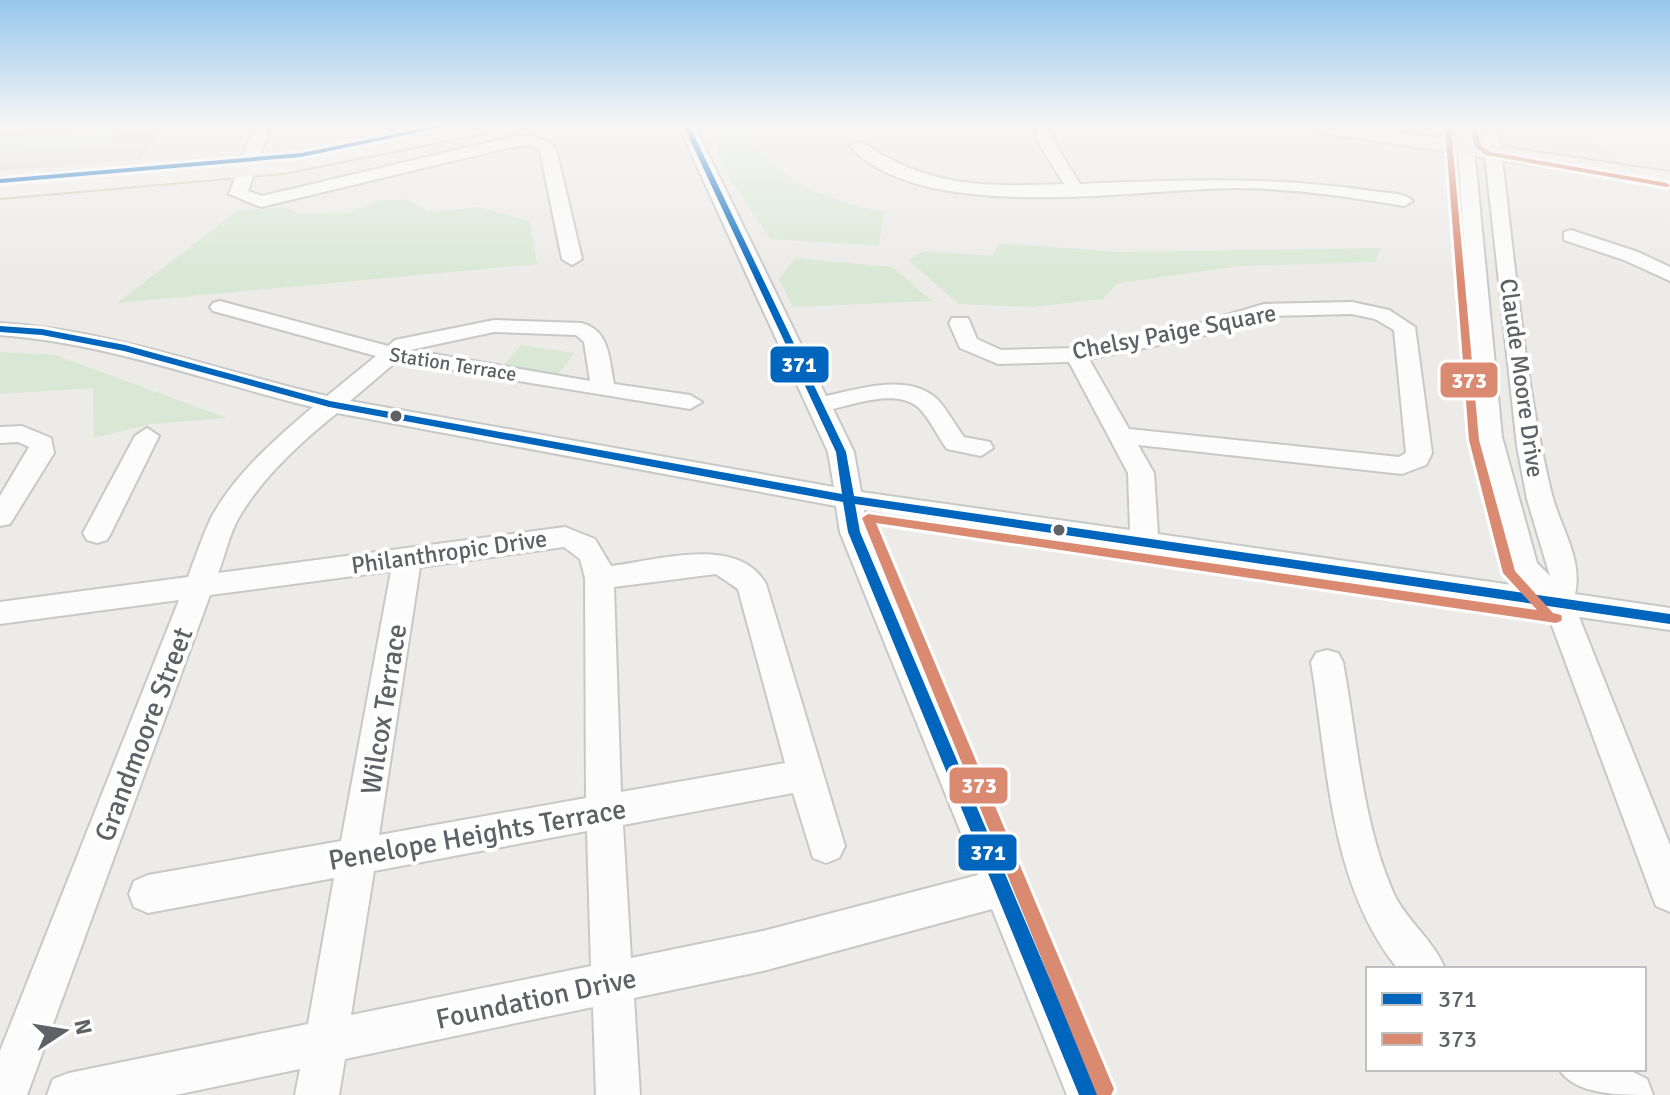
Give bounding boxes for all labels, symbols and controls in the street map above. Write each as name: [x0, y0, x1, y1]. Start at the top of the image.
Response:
street label: Claude Moore Drive: [1493, 277, 1551, 479]
street label: Chelsy Paige Square: [1069, 298, 1279, 366]
street label: Station Terrace: [388, 342, 518, 387]
line badge: 371: [769, 345, 830, 384]
text: 371: [781, 351, 817, 378]
line badge: 373: [1439, 361, 1499, 399]
text: 373: [1451, 367, 1487, 394]
unlabelled marker: [388, 408, 404, 424]
unlabelled marker: [1051, 522, 1067, 538]
street label: Philanthropic Drive: [349, 523, 549, 581]
street label: Wilcox Terrace: [354, 621, 414, 797]
street label: Grandmoore Street: [87, 622, 201, 846]
line badge: 373: [948, 766, 1009, 805]
text: 373: [961, 772, 997, 799]
street label: Penelope Heights Terrace: [326, 792, 629, 878]
line badge: 371: [957, 833, 1018, 872]
text: 371: [970, 839, 1006, 866]
street label: Foundation Drive: [433, 961, 639, 1037]
legend: [1366, 967, 1646, 1071]
text: 371: [1438, 984, 1477, 1014]
north arrow: [24, 991, 104, 1071]
text: N: [68, 1017, 98, 1037]
text: 373: [1438, 1024, 1477, 1054]

